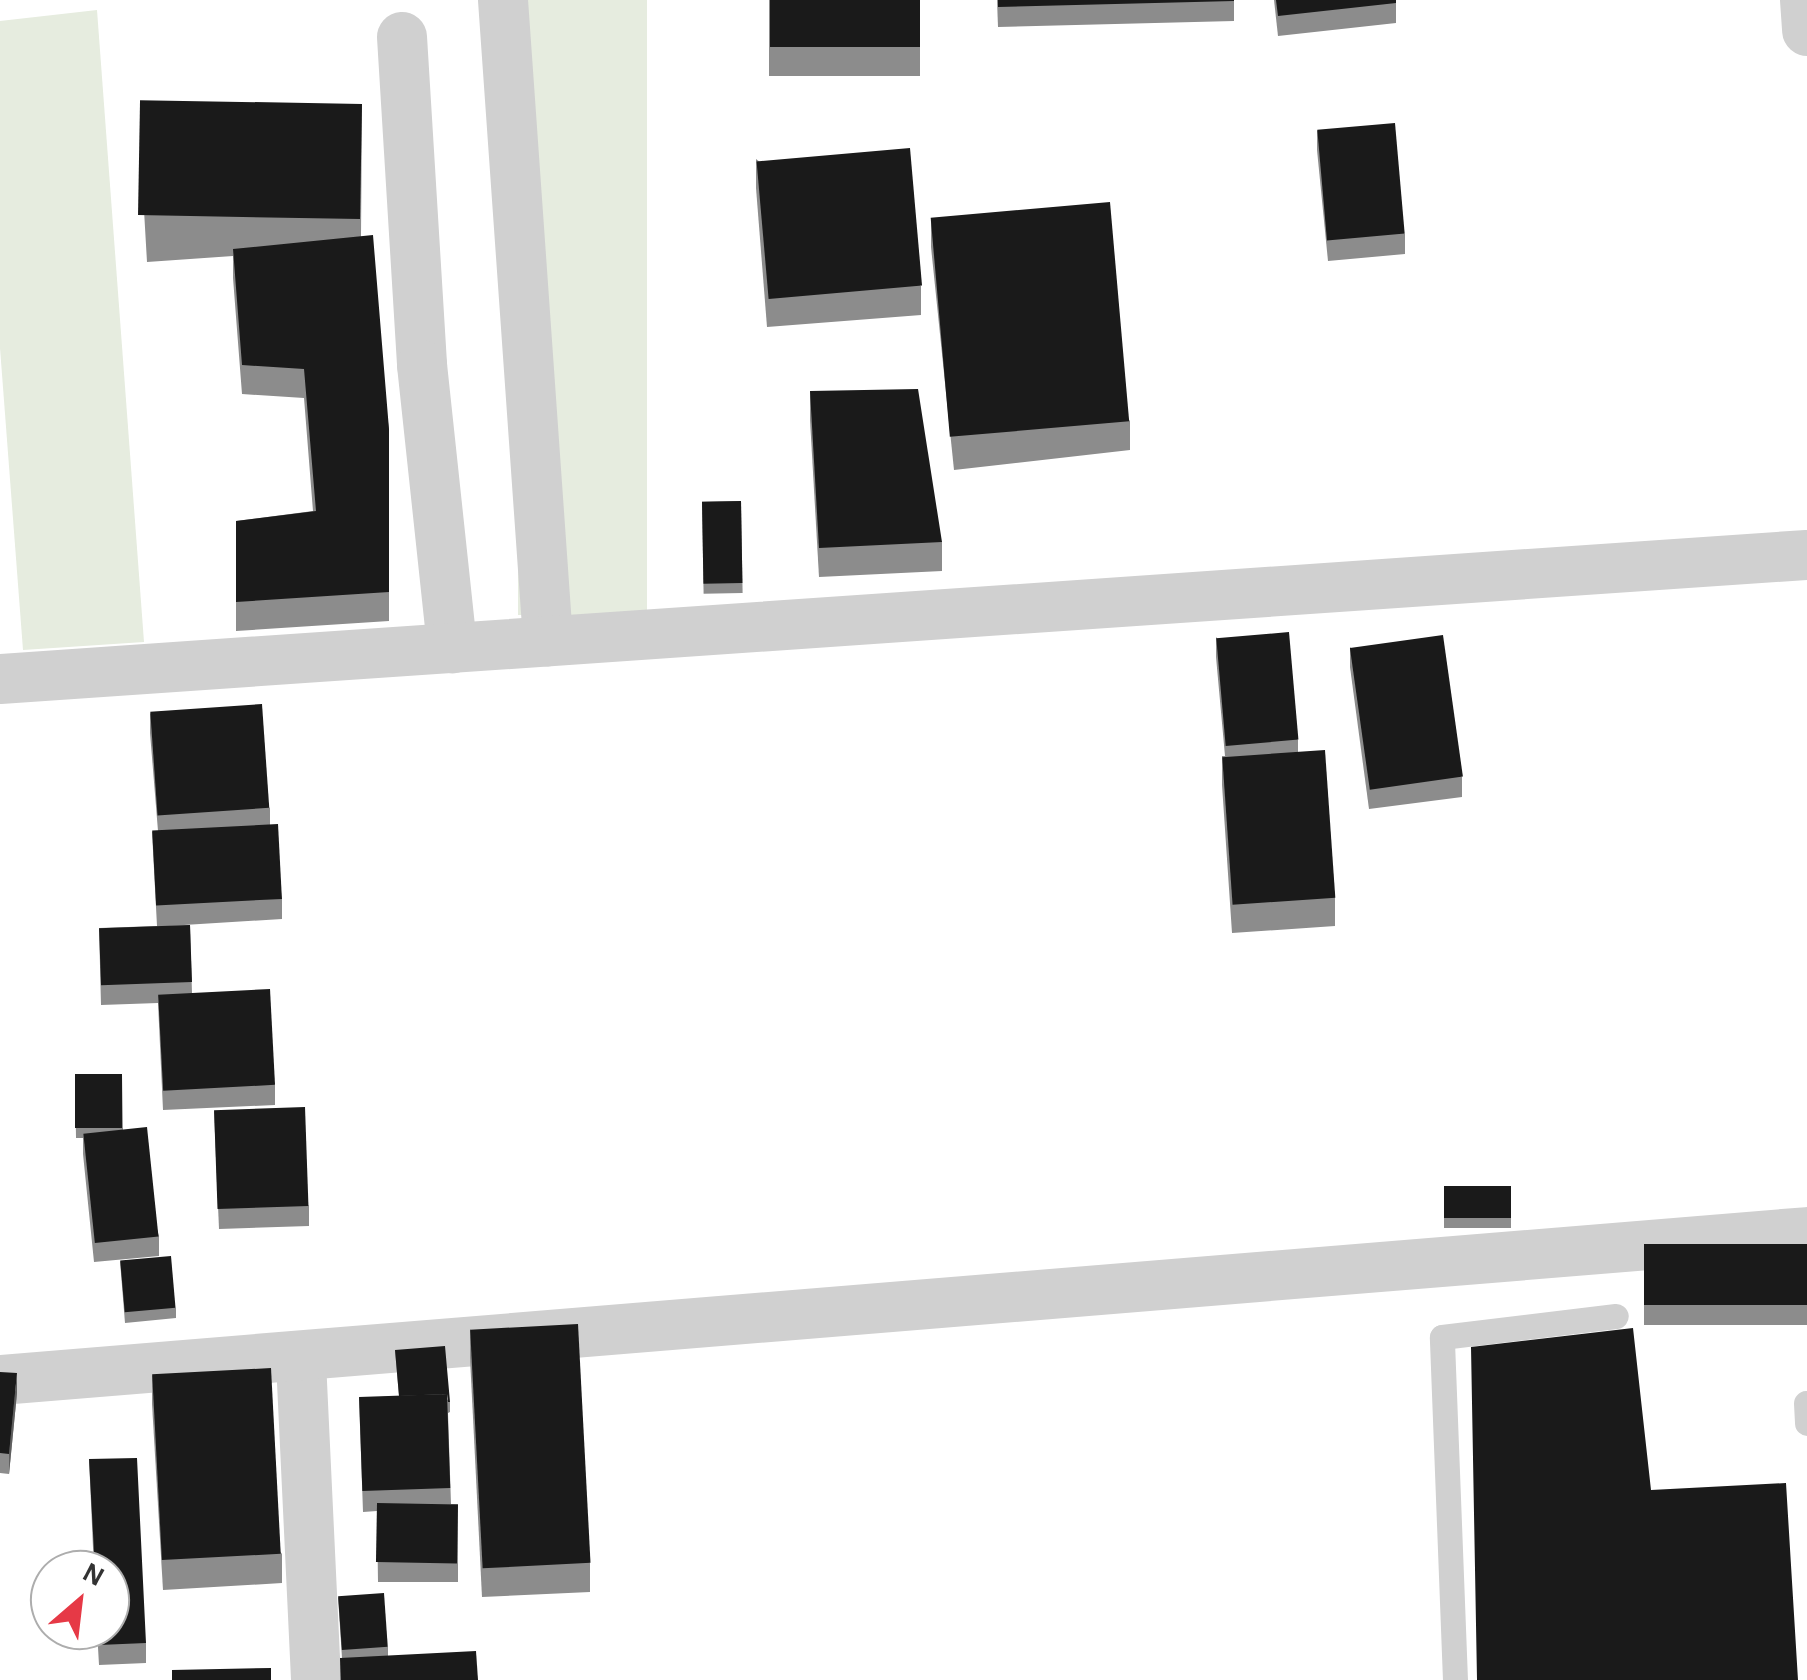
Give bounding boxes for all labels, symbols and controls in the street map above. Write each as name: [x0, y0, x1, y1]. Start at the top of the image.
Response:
north arrow: [30, 1550, 130, 1650]
text: N: [78, 1558, 108, 1592]

